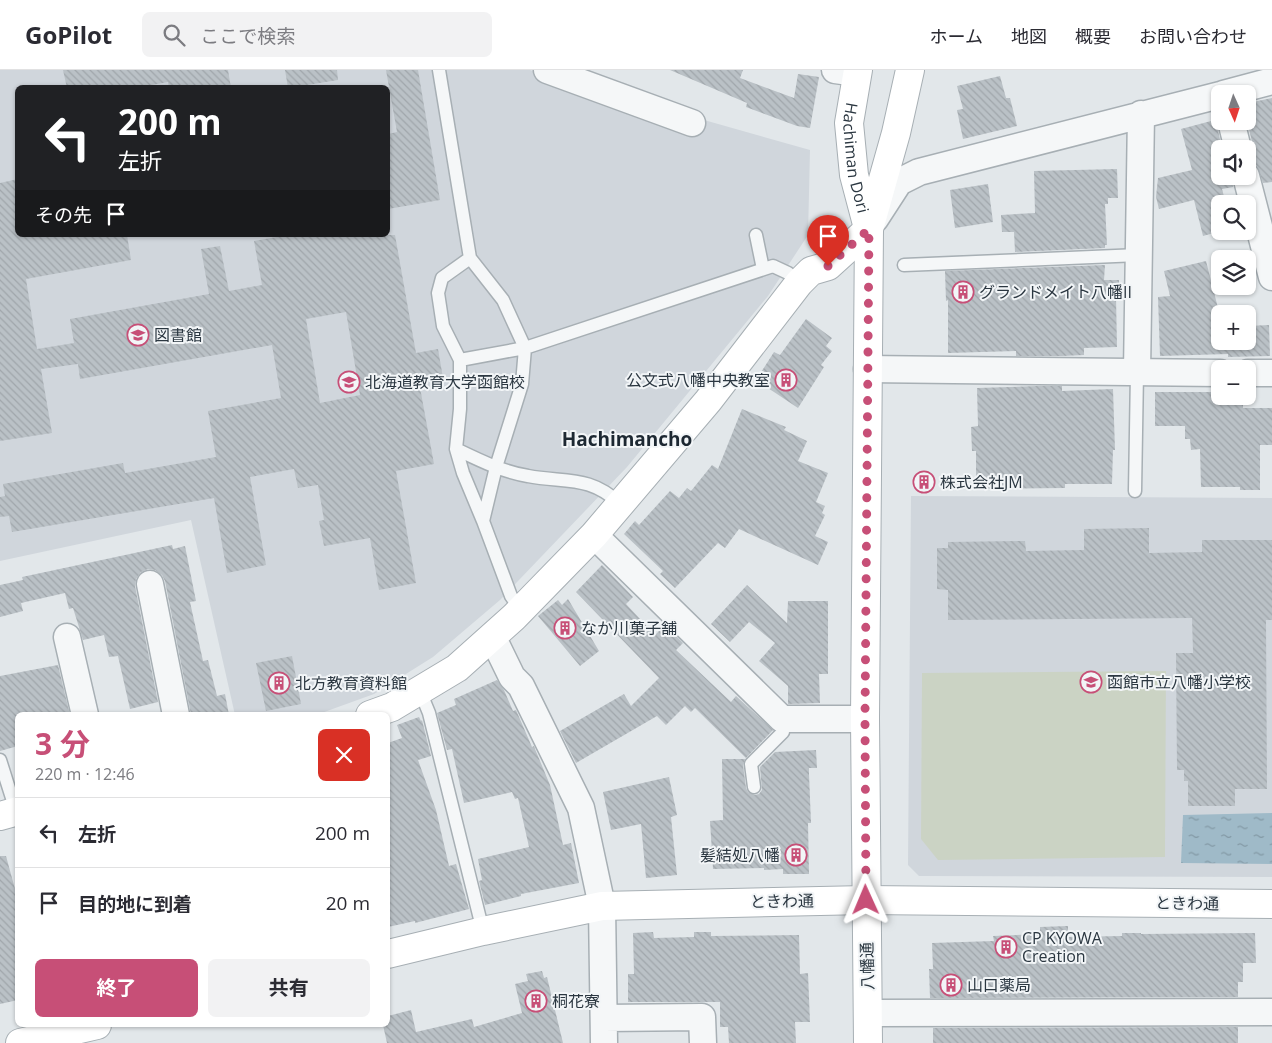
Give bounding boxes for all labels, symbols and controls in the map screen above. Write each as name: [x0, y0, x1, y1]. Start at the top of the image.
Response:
search box: [142, 12, 492, 57]
text: GoPilot: [25, 18, 112, 51]
icon: search: [160, 21, 188, 49]
text: ここで検索: [200, 23, 295, 49]
text: ホーム: [930, 24, 983, 48]
text: 地図: [1011, 24, 1047, 48]
text: 概要: [1075, 24, 1111, 48]
text: お問い合わせ: [1139, 24, 1247, 48]
north arrow: [1211, 85, 1256, 130]
map controls: [1211, 85, 1256, 405]
text: 200 m: [118, 98, 222, 145]
street label: Hachiman Dori: [838, 101, 875, 215]
icon: left: [35, 105, 100, 170]
button: sound: [1211, 140, 1256, 185]
text: 左折: [118, 145, 162, 175]
button: search: [1211, 195, 1256, 240]
icon: arrive: [102, 200, 130, 228]
text: その先: [35, 202, 92, 228]
pin: [807, 215, 849, 266]
icon: arrive: [814, 222, 842, 250]
button: layers: [1211, 250, 1256, 295]
building icon: グランドメイト八幡II: [951, 280, 975, 304]
place label: グランドメイト八幡II: [979, 281, 1132, 303]
button: +: [1211, 305, 1256, 350]
school or university icon: 図書館: [126, 323, 150, 347]
place label: 図書館: [154, 324, 202, 346]
button: −: [1211, 360, 1256, 405]
building icon: 公文式八幡中央教室: [774, 368, 798, 392]
place label: 公文式八幡中央教室: [626, 369, 770, 391]
school or university icon: 北海道教育大学函館校: [337, 370, 361, 394]
place label: 北海道教育大学函館校: [365, 371, 525, 393]
district label: Hachimancho: [562, 426, 692, 452]
building icon: 株式会社JM: [912, 470, 936, 494]
place label: 株式会社JM: [940, 471, 1023, 493]
building icon: なか川菓子舗: [553, 616, 577, 640]
place label: なか川菓子舗: [581, 617, 677, 639]
school or university icon: 函館市立八幡小学校: [1079, 670, 1103, 694]
building icon: 北方教育資料館: [267, 671, 291, 695]
place label: 函館市立八幡小学校: [1107, 671, 1251, 693]
place label: 北方教育資料館: [295, 672, 407, 694]
text: 3 分: [35, 723, 90, 764]
button: close: [318, 729, 370, 781]
text: 220 m · 12:46: [35, 763, 135, 785]
icon: left: [35, 819, 63, 847]
text: 200 m: [315, 820, 370, 846]
text: 左折: [78, 821, 116, 847]
building icon: 髪結処八幡: [784, 843, 808, 867]
place label: 髪結処八幡: [700, 844, 780, 866]
position arrow: [839, 873, 891, 925]
icon: arrive: [35, 889, 63, 917]
street label: ときわ通: [750, 889, 814, 913]
text: 20 m: [326, 890, 370, 916]
text: 目的地に到着: [78, 891, 192, 917]
street label: ときわ通: [1155, 891, 1219, 915]
place label: CP KYOWA Creation: [1022, 927, 1103, 967]
building icon: CP KYOWA Creation: [994, 935, 1018, 959]
street label: 八幡通: [856, 942, 878, 990]
button: 終了: [35, 959, 198, 1017]
button: 共有: [208, 959, 370, 1017]
building icon: 山口薬局: [939, 973, 963, 997]
place label: 山口薬局: [967, 974, 1031, 996]
building icon: 桐花寮: [524, 989, 548, 1013]
place label: 桐花寮: [552, 990, 600, 1012]

